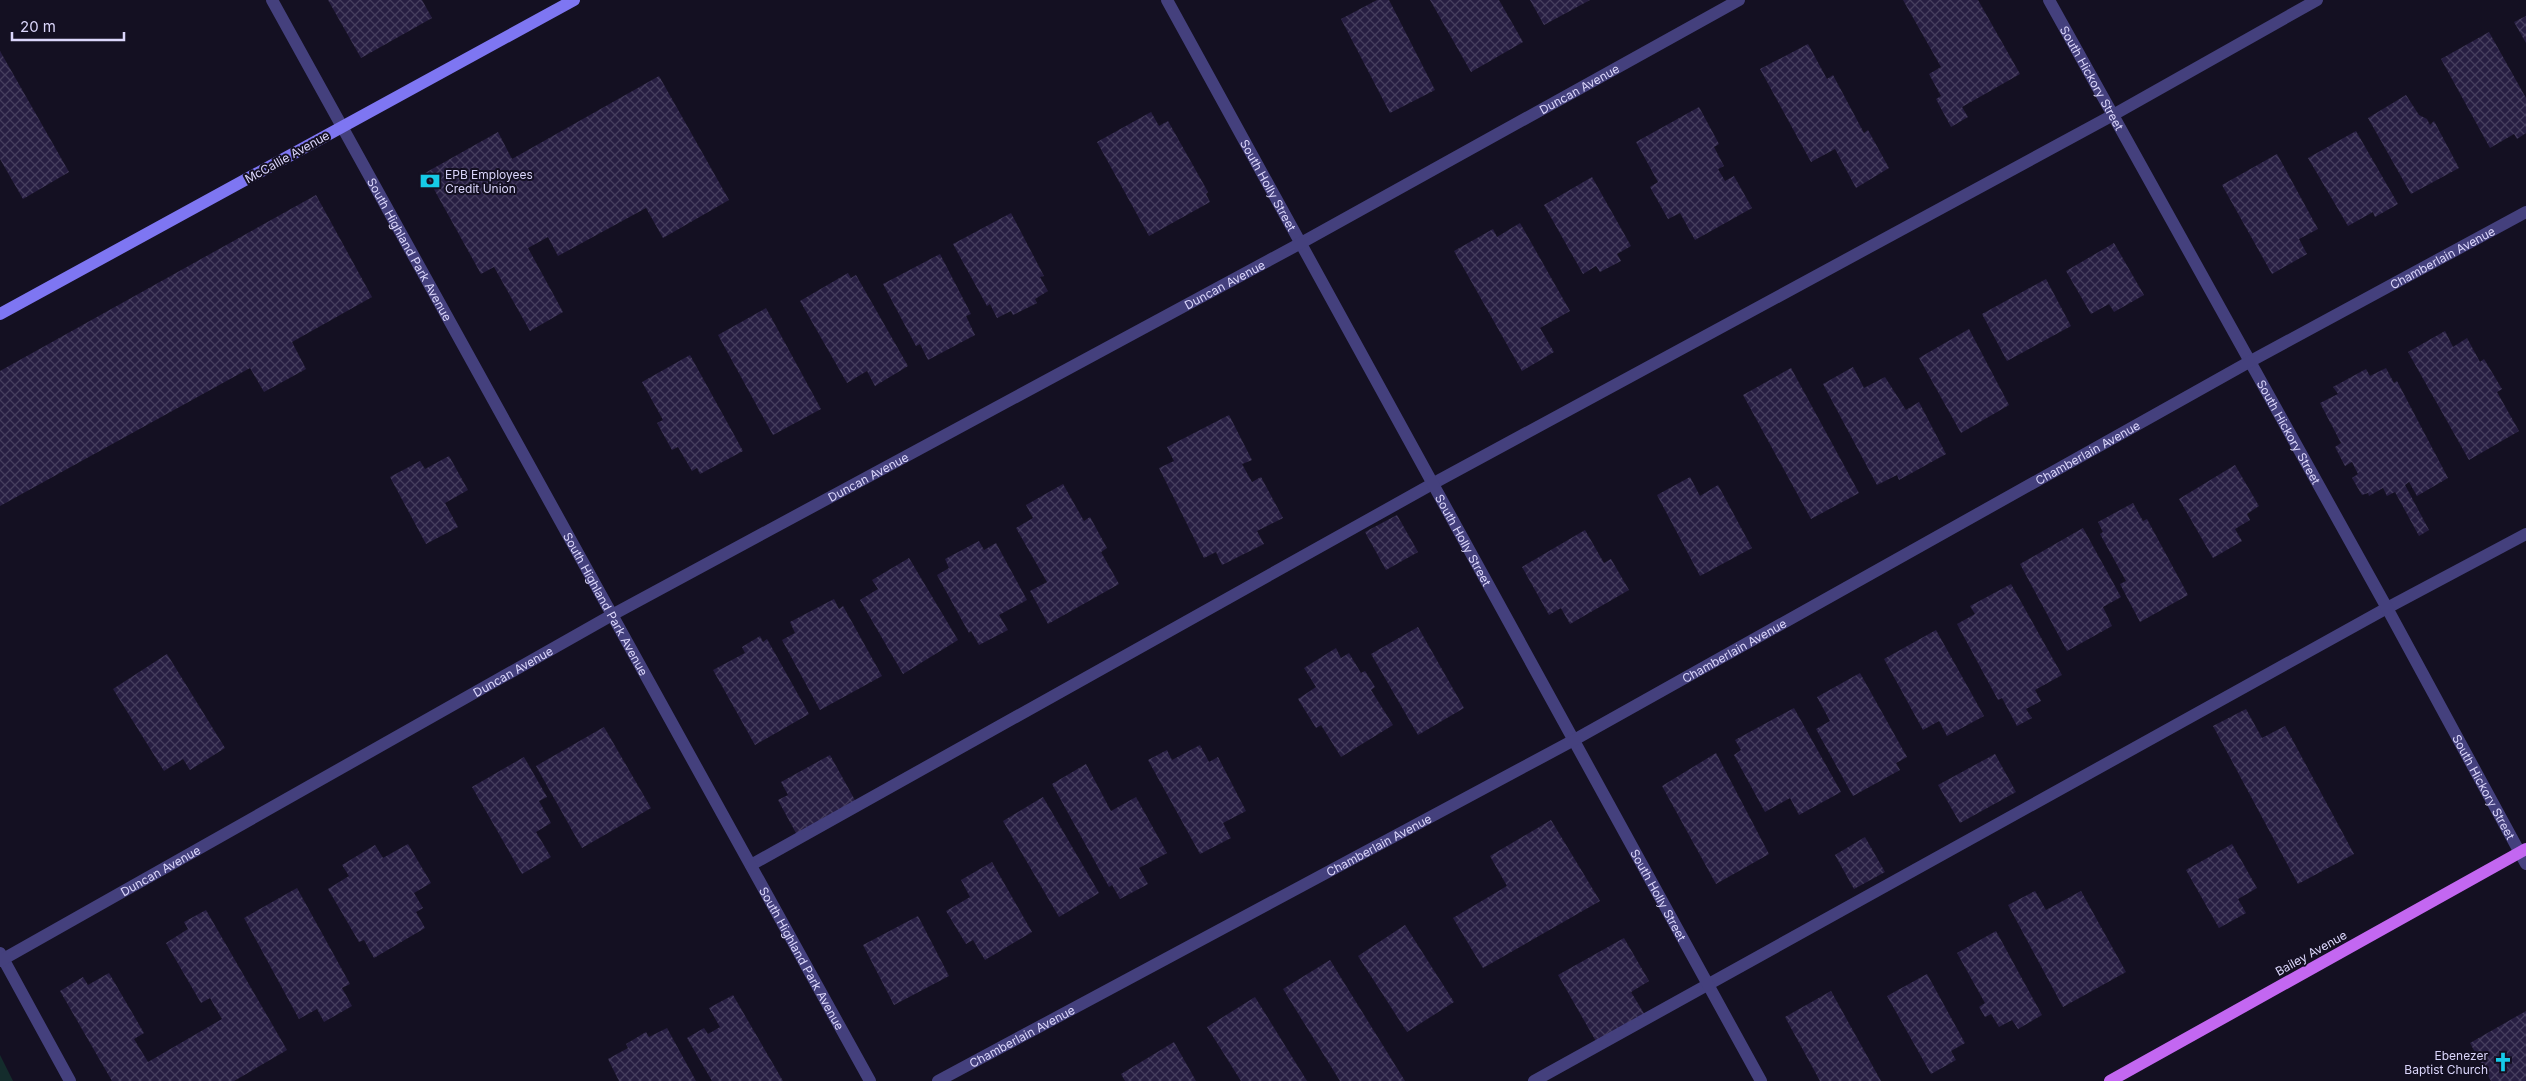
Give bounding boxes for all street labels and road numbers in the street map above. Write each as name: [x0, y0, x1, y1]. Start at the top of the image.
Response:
street label: South Hickory Street: [2057, 23, 2127, 133]
street label: Duncan Avenue: [1536, 61, 1622, 117]
street label: McCallie Avenue: [242, 128, 332, 186]
street label: South Holly Street: [1237, 136, 1300, 233]
street label: South Highland Park Avenue: [364, 175, 456, 324]
street label: Chamberlain Avenue: [2387, 223, 2497, 292]
street label: Duncan Avenue: [1182, 257, 1267, 312]
street label: South Hickory Street: [2254, 377, 2324, 487]
street label: Chamberlain Avenue: [2032, 417, 2142, 488]
street label: Duncan Avenue: [825, 449, 911, 505]
street label: South Holly Street: [1432, 491, 1495, 588]
street label: South Highland Park Avenue: [560, 529, 652, 678]
street label: Chamberlain Avenue: [1679, 615, 1789, 686]
street label: Duncan Avenue: [470, 643, 555, 700]
street label: South Hickory Street: [2449, 732, 2519, 842]
street label: Chamberlain Avenue: [1323, 810, 1434, 879]
street label: Duncan Avenue: [118, 842, 203, 899]
street label: South Holly Street: [1627, 846, 1690, 943]
street label: South Highland Park Avenue: [756, 884, 848, 1032]
street label: Bailey Avenue: [2273, 927, 2349, 979]
street label: Chamberlain Avenue: [966, 1002, 1077, 1070]

